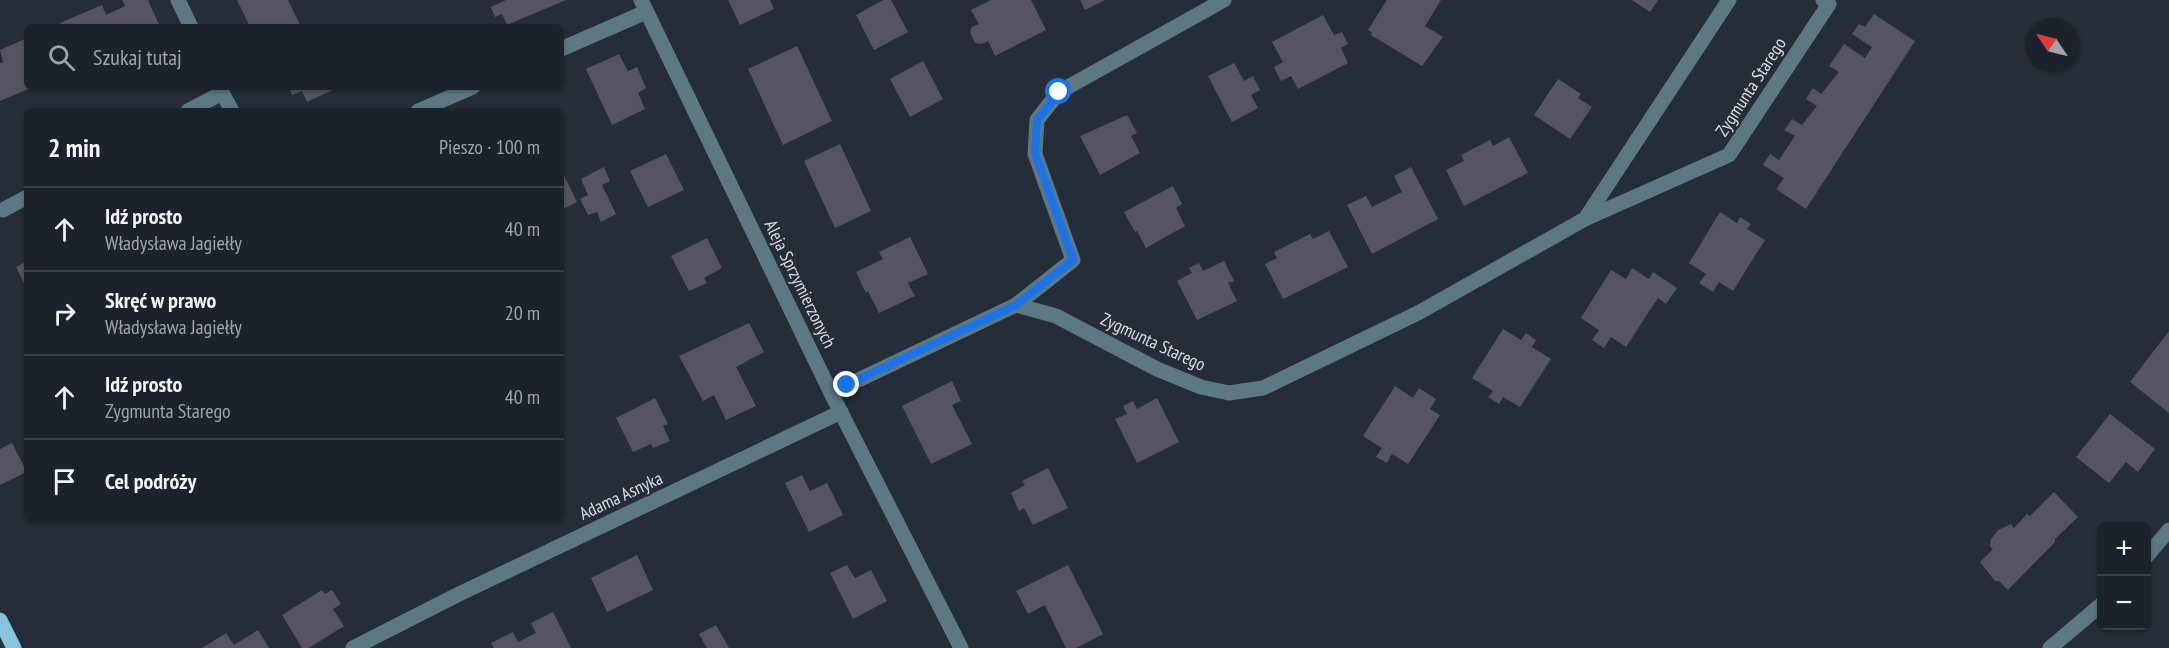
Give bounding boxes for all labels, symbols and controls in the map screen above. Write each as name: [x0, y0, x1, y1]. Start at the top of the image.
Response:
north arrow: [2025, 18, 2079, 72]
search box: [24, 24, 564, 90]
street label: Zygmunta Starego: [1710, 33, 1791, 140]
icon: search: [45, 41, 78, 74]
text: Szukaj tutaj: [93, 43, 182, 71]
route start: [1045, 78, 1071, 104]
text: 2 min: [48, 131, 101, 164]
text: Pieszo · 100 m: [439, 134, 540, 160]
text: Idź prosto: [105, 202, 182, 230]
icon: ahead: [48, 213, 81, 246]
text: 40 m: [505, 216, 540, 242]
street label: Aleja Sprzymierzonych: [759, 216, 841, 352]
text: Władysława Jagiełły: [105, 230, 242, 256]
text: Skręć w prawo: [105, 286, 216, 314]
icon: right: [48, 297, 81, 330]
text: 20 m: [505, 300, 540, 326]
street label: Zygmunta Starego: [1097, 307, 1210, 376]
text: Władysława Jagiełły: [105, 314, 242, 340]
text: Idź prosto: [105, 370, 182, 398]
route end: [833, 371, 859, 397]
icon: ahead: [48, 381, 81, 414]
text: 40 m: [505, 384, 540, 410]
text: Zygmunta Starego: [105, 398, 231, 424]
icon: arrive: [48, 465, 81, 498]
street label: Adama Asnyka: [575, 466, 666, 525]
text: Cel podróży: [105, 467, 196, 495]
map controls: [2097, 522, 2151, 630]
button: +: [2097, 522, 2151, 576]
button: −: [2097, 576, 2151, 630]

